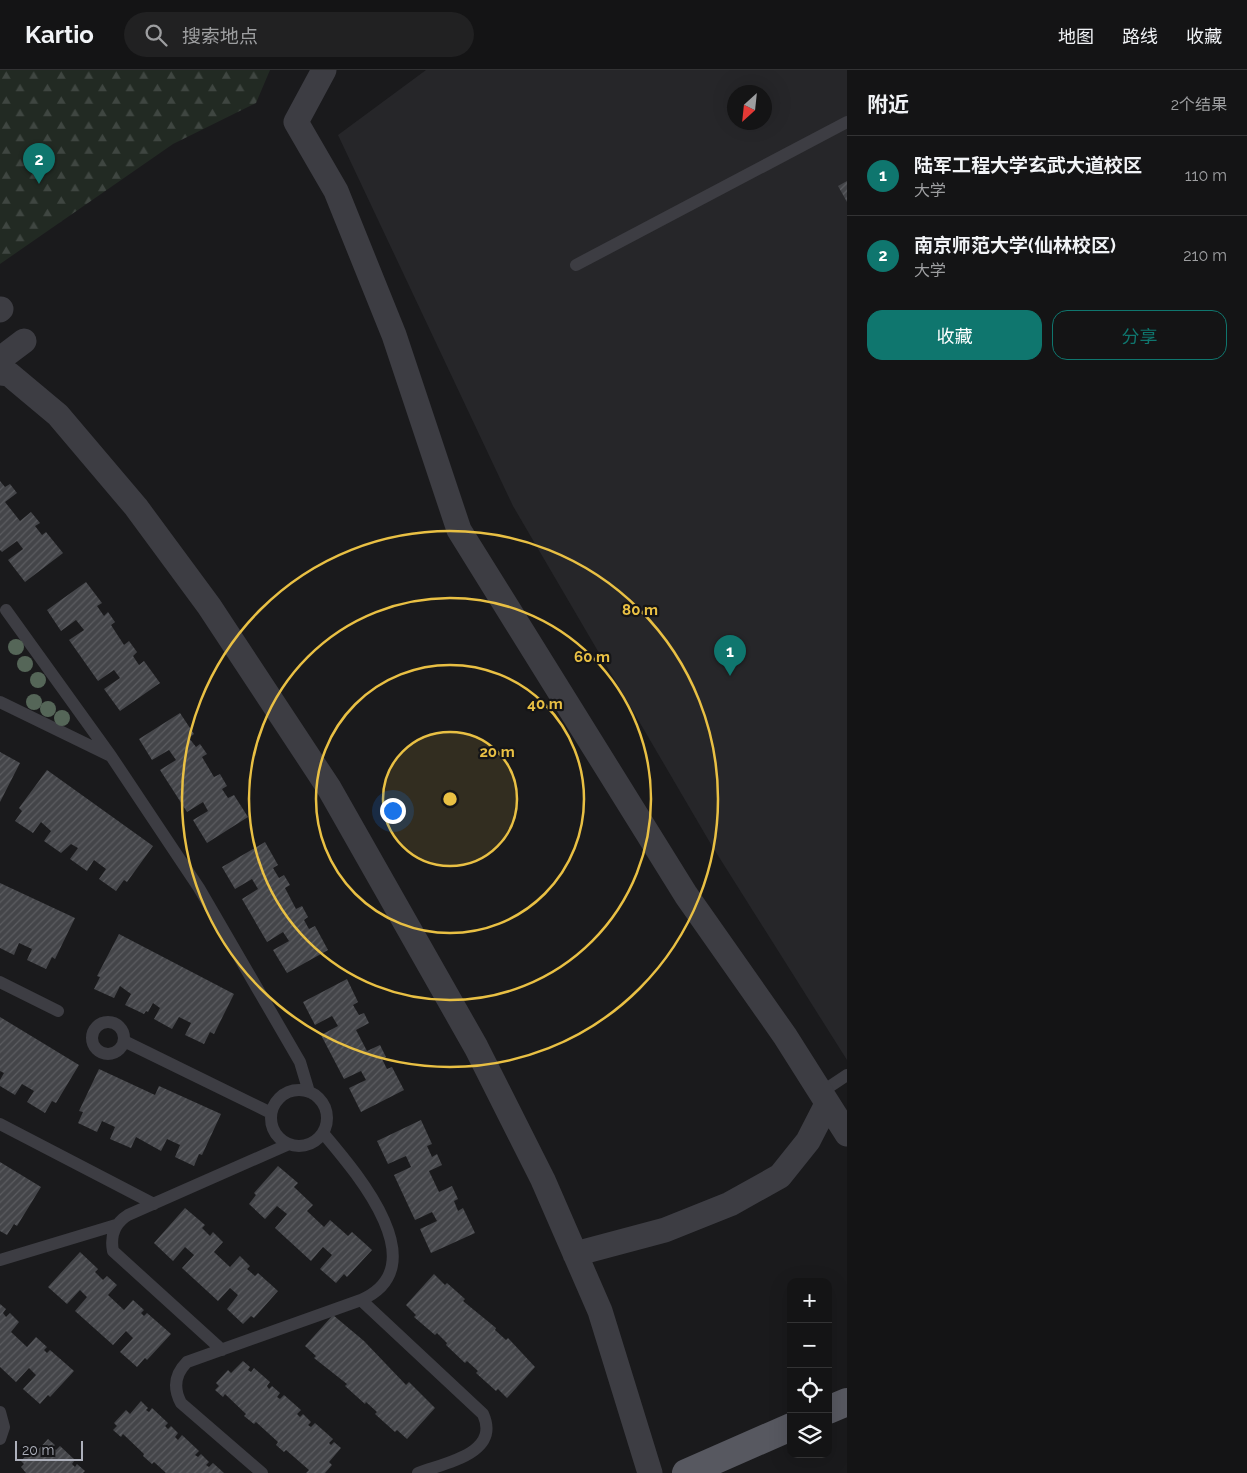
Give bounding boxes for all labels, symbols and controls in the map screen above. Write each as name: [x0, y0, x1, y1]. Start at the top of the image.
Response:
search box: [124, 12, 474, 57]
text: Kartio: [25, 20, 94, 49]
icon: search: [142, 21, 170, 49]
text: 搜索地点: [182, 25, 258, 47]
text: 地图: [1058, 26, 1094, 47]
text: 路线: [1122, 26, 1158, 47]
text: 收藏: [1186, 26, 1222, 47]
north arrow: [727, 85, 772, 130]
text: 附近: [867, 92, 909, 117]
text: 2个结果: [1171, 95, 1227, 114]
pin: 2: [23, 143, 55, 184]
text: 陆军工程大学玄武大道校区: [914, 154, 1142, 176]
text: 1: [879, 166, 887, 185]
text: 110 m: [1185, 166, 1227, 185]
text: 大学: [914, 181, 946, 200]
text: 南京师范大学(仙林校区): [914, 234, 1116, 256]
text: 2: [878, 246, 888, 265]
text: 210 m: [1183, 246, 1227, 265]
text: 大学: [914, 261, 946, 280]
button: 收藏: [867, 310, 1042, 360]
button: 分享: [1052, 310, 1227, 360]
text: 80 m: [622, 601, 658, 619]
pin: 1: [714, 635, 746, 676]
text: 60 m: [574, 648, 610, 666]
text: 40 m: [527, 695, 563, 713]
text: 20 m: [479, 743, 515, 761]
centre of rings: [441, 790, 459, 808]
your location: [380, 798, 406, 824]
map controls: [787, 1278, 832, 1458]
button: +: [787, 1278, 832, 1323]
button: −: [787, 1323, 832, 1368]
button: locate: [787, 1368, 832, 1413]
button: layers: [787, 1413, 832, 1458]
scale bar: [15, 1438, 82, 1461]
text: 20 m: [22, 1442, 54, 1458]

